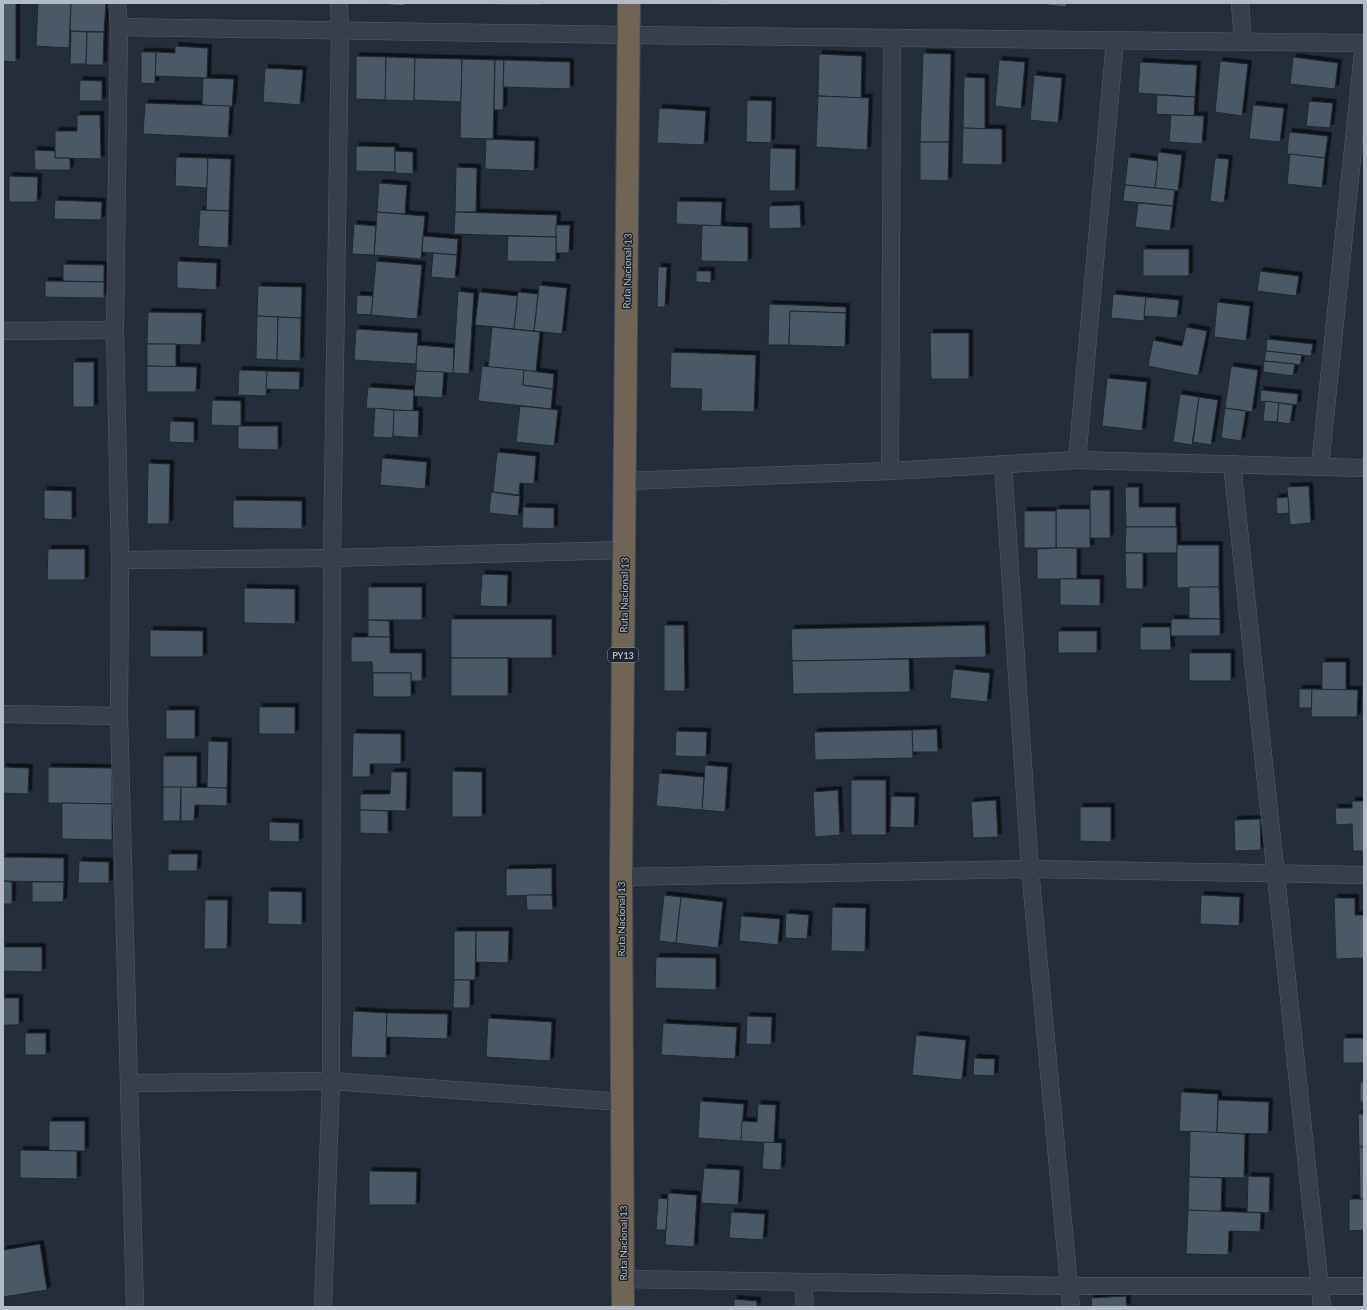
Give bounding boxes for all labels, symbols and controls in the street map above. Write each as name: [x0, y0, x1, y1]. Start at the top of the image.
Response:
street label: Ruta Nacional 13: [620, 233, 634, 309]
street label: Ruta Nacional 13: [617, 557, 631, 633]
road number: PY13: [608, 648, 638, 662]
street label: Ruta Nacional 13: [615, 881, 627, 957]
street label: Ruta Nacional 13: [617, 1205, 629, 1281]

